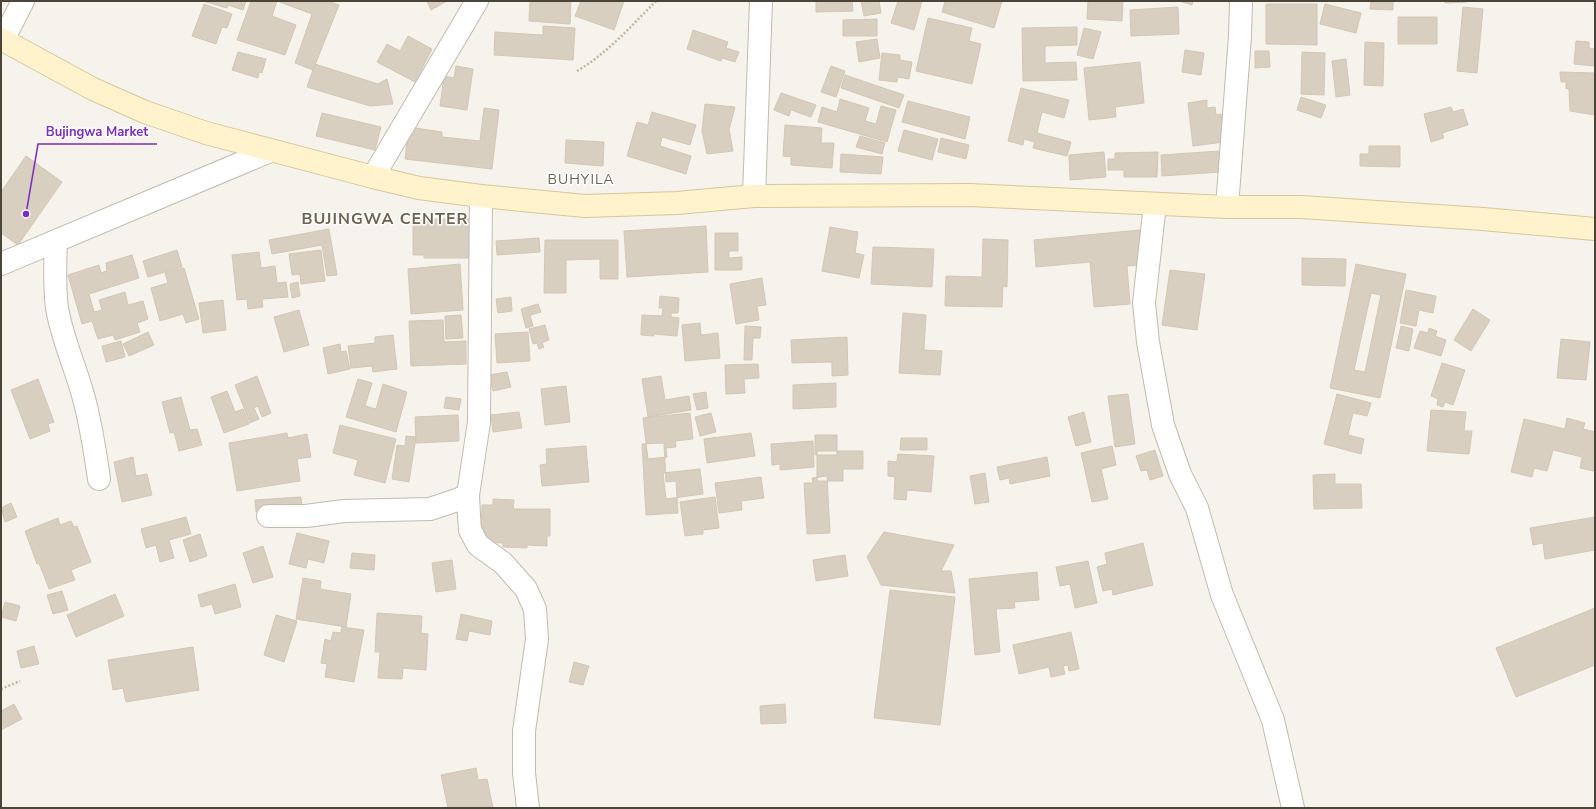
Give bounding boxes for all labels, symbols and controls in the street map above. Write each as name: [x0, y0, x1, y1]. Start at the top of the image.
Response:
callout: Bujingwa Market: [38, 119, 157, 144]
text: Bujingwa Market: [46, 123, 149, 141]
district label: BUHYILA: [548, 170, 615, 189]
district label: BUJINGWA CENTER: [301, 208, 469, 230]

